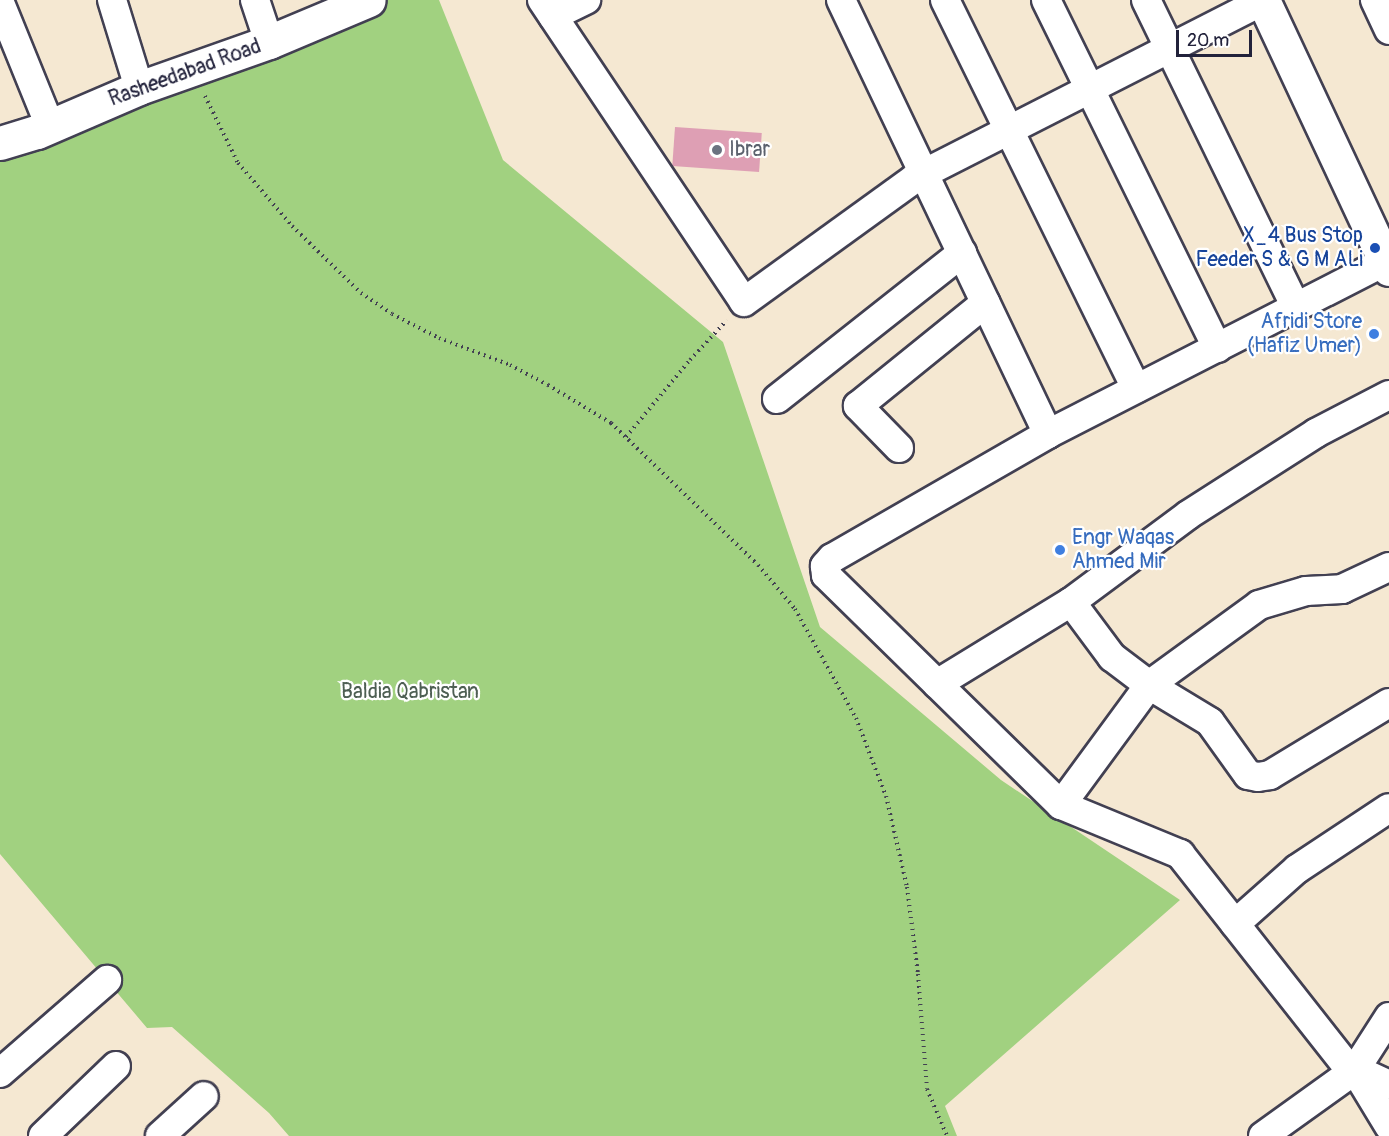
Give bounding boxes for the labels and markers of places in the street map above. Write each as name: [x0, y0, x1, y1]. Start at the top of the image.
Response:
place label: Ibrar: [729, 137, 770, 163]
marker: Ibrar: [710, 143, 724, 157]
place label: X_4 Bus Stop Feeder S & G M ALi: [1196, 223, 1363, 273]
marker: X_4 Bus Stop Feeder S & G M ALi: [1368, 241, 1382, 255]
place label: Afridi Store (Hafiz Umer): [1247, 309, 1362, 359]
marker: Afridi Store (Hafiz Umer): [1367, 327, 1381, 341]
place label: Engr Waqas Ahmed Mir: [1072, 525, 1174, 575]
marker: Engr Waqas Ahmed Mir: [1053, 543, 1067, 557]

